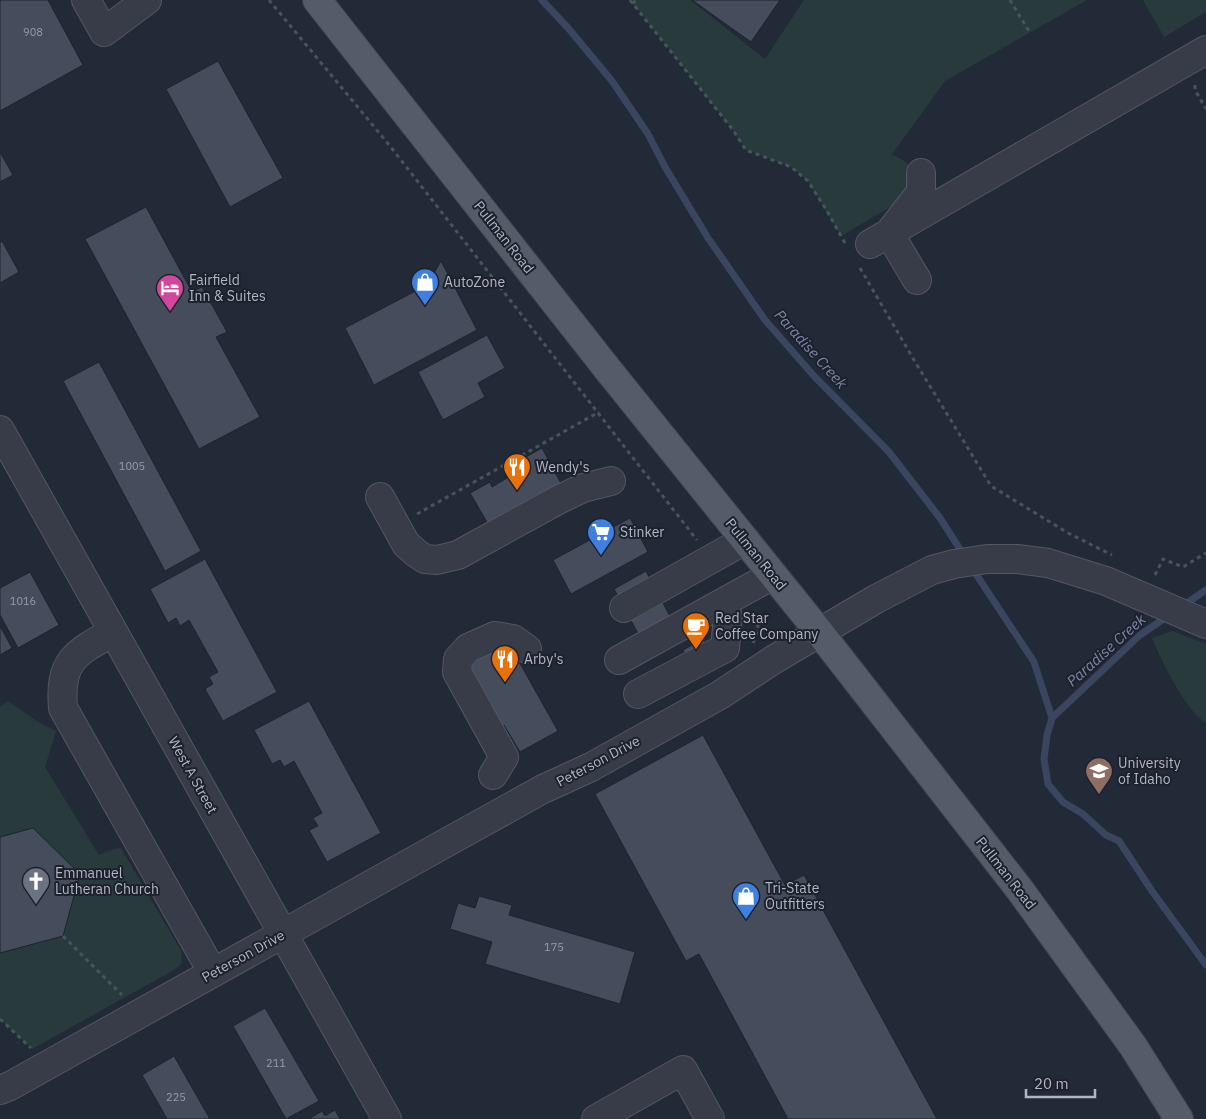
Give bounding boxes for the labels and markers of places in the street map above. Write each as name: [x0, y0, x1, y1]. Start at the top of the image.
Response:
shop icon: AutoZone: [410, 267, 440, 306]
place label: Fairfield Inn & Suites: [189, 271, 266, 305]
hotel icon: Fairfield Inn & Suites: [155, 273, 185, 312]
place label: AutoZone: [444, 273, 505, 291]
restaurant icon: Wendy's: [502, 452, 532, 491]
place label: Wendy's: [536, 458, 590, 476]
supermarket icon: Stinker: [586, 517, 616, 556]
place label: Stinker: [620, 523, 664, 541]
place label: Red Star Coffee Company: [715, 609, 818, 643]
cafe icon: Red Star Coffee Company: [681, 611, 711, 650]
restaurant icon: Arby's: [490, 644, 520, 683]
place label: Arby's: [524, 650, 564, 668]
place label: University of Idaho: [1118, 754, 1181, 788]
school or university icon: University of Idaho: [1084, 756, 1114, 795]
place label: Emmanuel Lutheran Church: [55, 864, 159, 898]
church icon: Emmanuel Lutheran Church: [21, 866, 51, 905]
place label: Tri-State Outfitters: [765, 879, 825, 913]
shop icon: Tri-State Outfitters: [731, 881, 761, 920]

